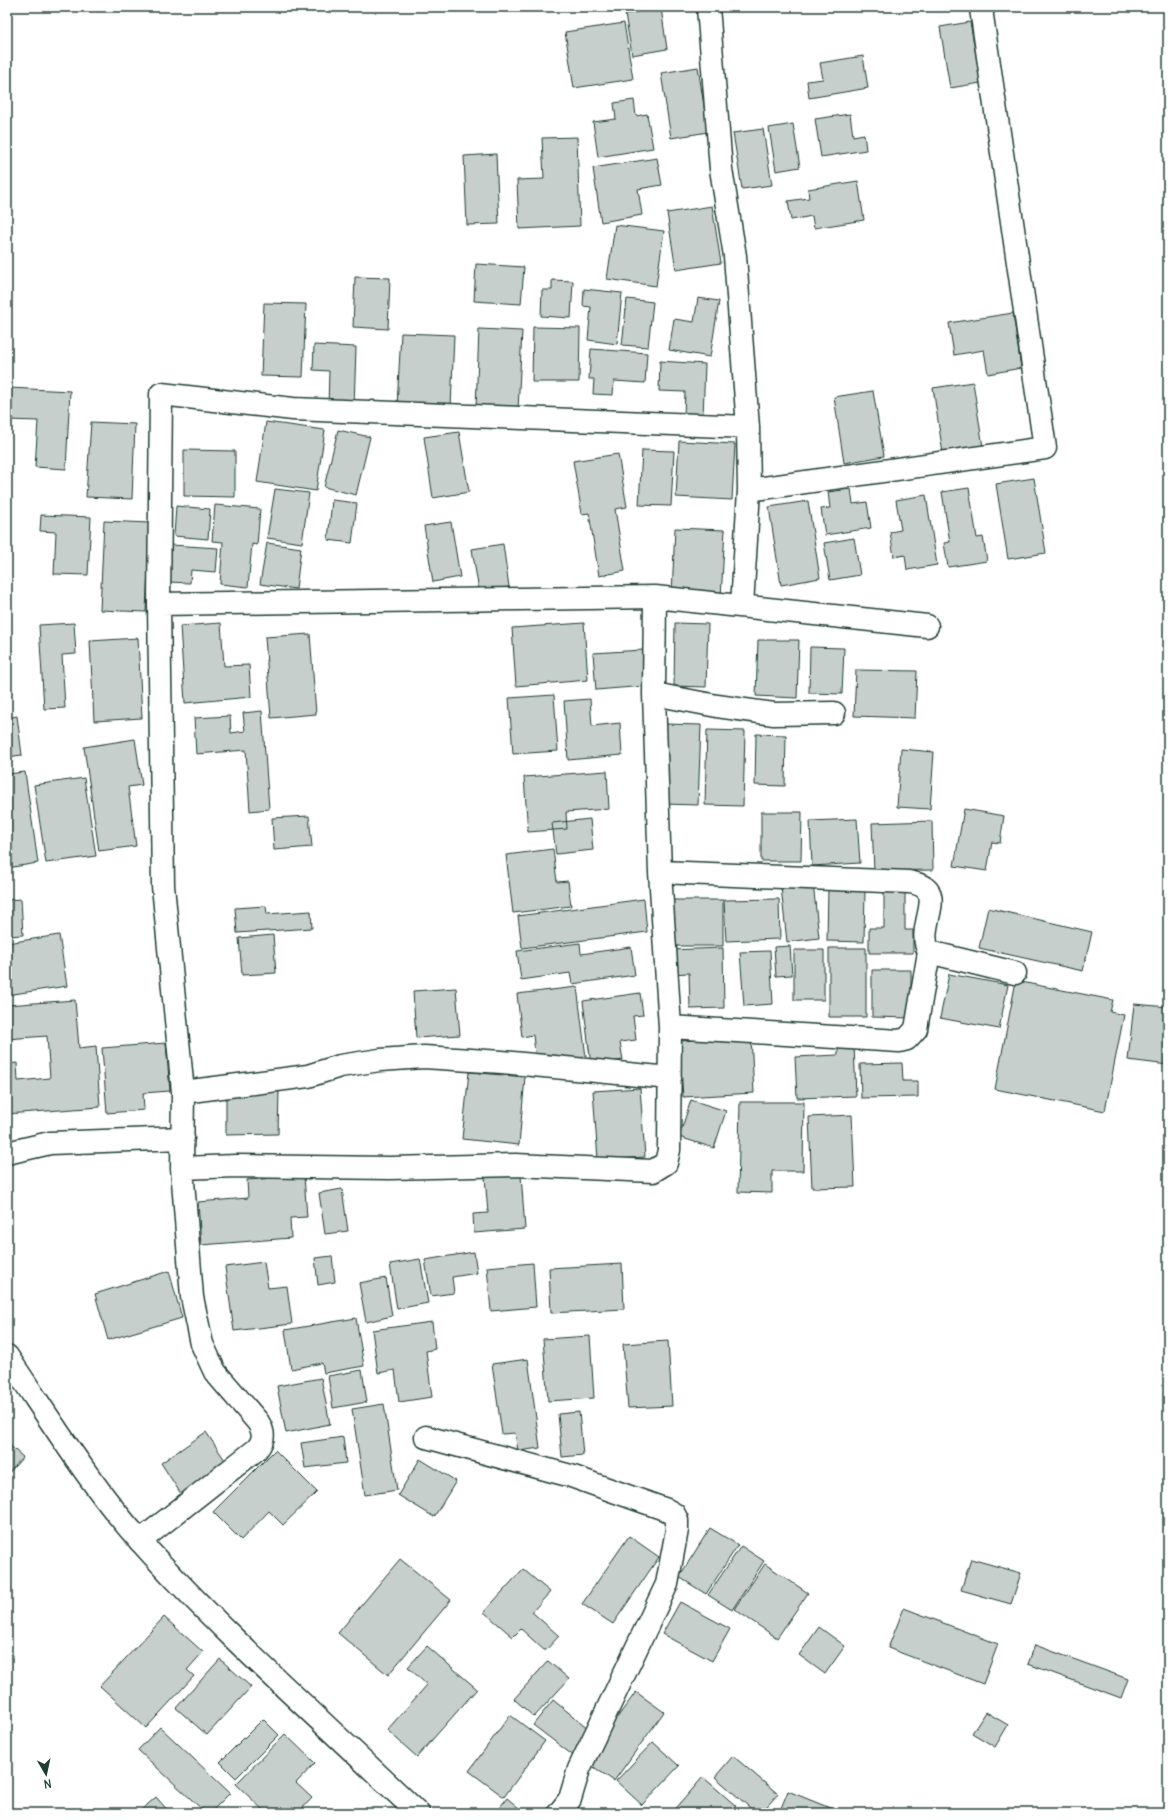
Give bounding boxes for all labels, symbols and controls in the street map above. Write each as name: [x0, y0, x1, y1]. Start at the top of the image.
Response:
north arrow: [26, 1754, 66, 1794]
text: N: [43, 1776, 52, 1791]

